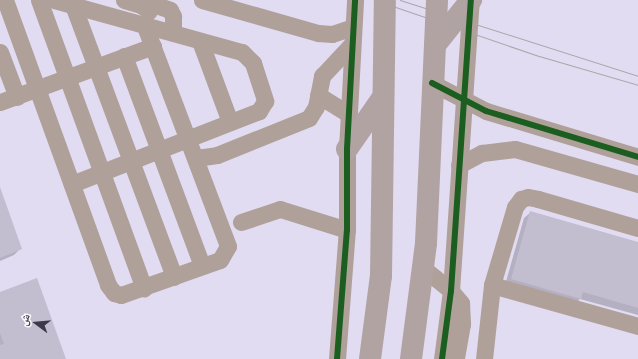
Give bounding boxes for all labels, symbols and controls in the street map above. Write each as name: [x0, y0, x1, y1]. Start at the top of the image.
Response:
north arrow: [16, 303, 56, 343]
text: ش: [16, 312, 32, 327]

